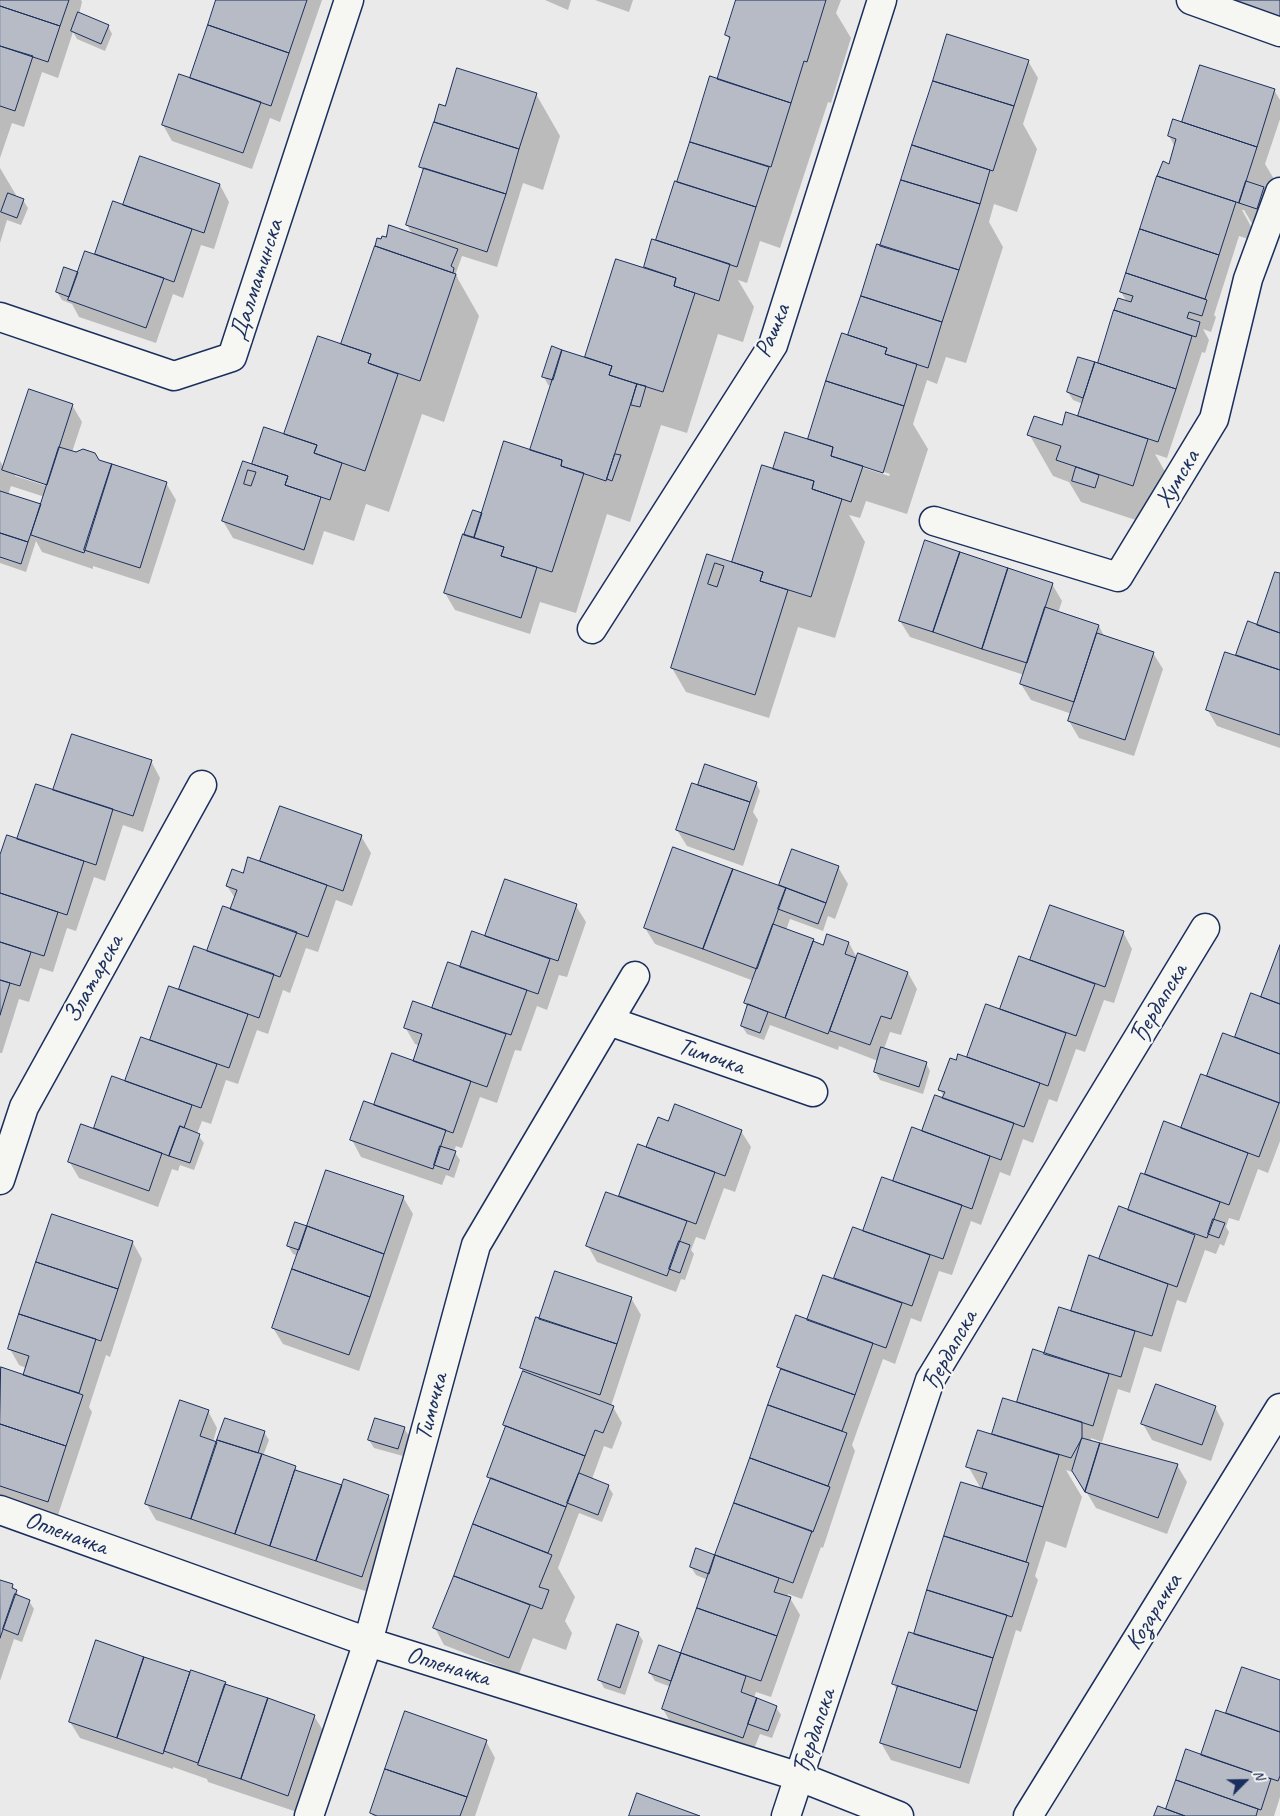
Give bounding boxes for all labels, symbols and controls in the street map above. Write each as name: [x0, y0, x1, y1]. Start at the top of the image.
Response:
street label: Далматинска: [223, 216, 291, 344]
street label: Рашка: [748, 300, 798, 362]
street label: Хумска: [1149, 445, 1207, 513]
street label: Златарска: [58, 930, 130, 1028]
street label: Ђердапска: [1123, 958, 1195, 1050]
street label: Тимочка: [674, 1032, 748, 1082]
street label: Ђердапска: [915, 1305, 985, 1397]
street label: Тимочка: [409, 1370, 455, 1444]
street label: Опленачка: [21, 1505, 111, 1563]
street label: Козарачка: [1119, 1568, 1189, 1656]
street label: Опленачка: [403, 1640, 493, 1694]
street label: Ђердапска: [787, 1685, 843, 1779]
north arrow: [1220, 1756, 1270, 1806]
text: N: [1250, 1768, 1269, 1782]

